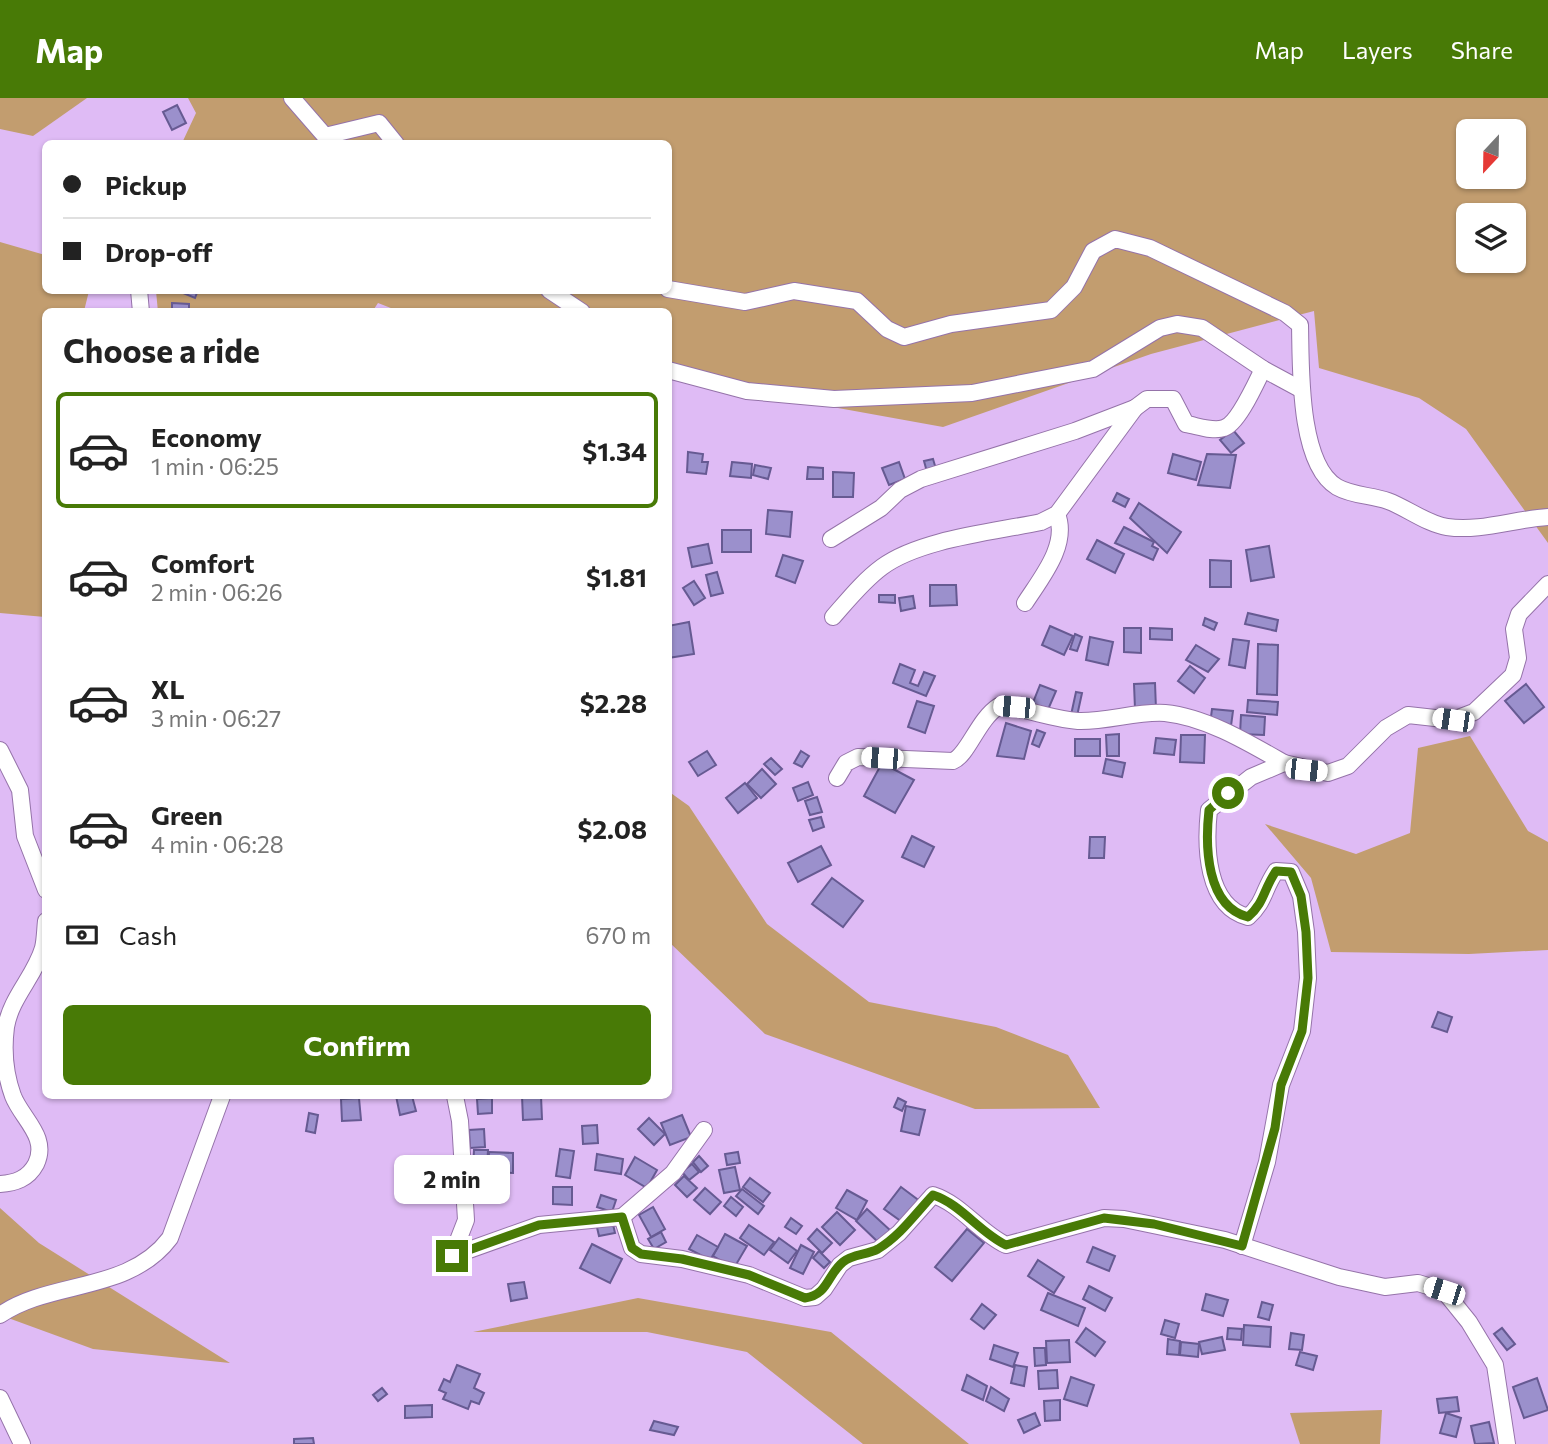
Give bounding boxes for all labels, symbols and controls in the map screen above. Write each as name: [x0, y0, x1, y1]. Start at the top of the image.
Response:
text: Map: [35, 29, 103, 70]
text: Map: [1255, 35, 1304, 64]
text: Layers: [1342, 35, 1413, 64]
text: Share: [1451, 35, 1513, 64]
north arrow: [1456, 119, 1526, 189]
map controls: [1456, 119, 1526, 273]
text: Pickup: [105, 169, 187, 200]
button: layers: [1456, 203, 1526, 273]
text: Drop-off: [105, 236, 212, 267]
text: Choose a ride: [63, 330, 260, 370]
icon: car: [67, 419, 130, 482]
text: Economy: [151, 421, 262, 452]
text: $1.34: [582, 435, 647, 466]
text: 1 min · 06:25: [151, 452, 279, 480]
icon: car: [67, 545, 130, 608]
text: Comfort: [151, 547, 254, 578]
text: $1.81: [586, 561, 647, 592]
text: 2 min · 06:26: [151, 578, 283, 606]
icon: car: [67, 671, 130, 734]
text: XL: [151, 673, 185, 704]
text: $2.28: [580, 687, 647, 718]
car: [993, 695, 1036, 719]
text: 3 min · 06:27: [151, 704, 281, 732]
car: [1431, 707, 1476, 733]
car: [861, 746, 904, 770]
car: [1285, 757, 1328, 783]
route start: [1212, 777, 1244, 809]
icon: car: [67, 797, 130, 860]
text: Green: [151, 799, 223, 830]
text: $2.08: [577, 813, 647, 844]
text: 4 min · 06:28: [151, 830, 284, 858]
icon: cash: [63, 916, 101, 954]
text: Cash: [119, 919, 177, 950]
text: 670 m: [586, 921, 651, 949]
button: Confirm: [63, 1005, 651, 1085]
callout: 2 min: [394, 1154, 510, 1204]
text: 2 min: [423, 1165, 481, 1193]
route end: [436, 1240, 468, 1272]
car: [1421, 1275, 1468, 1307]

